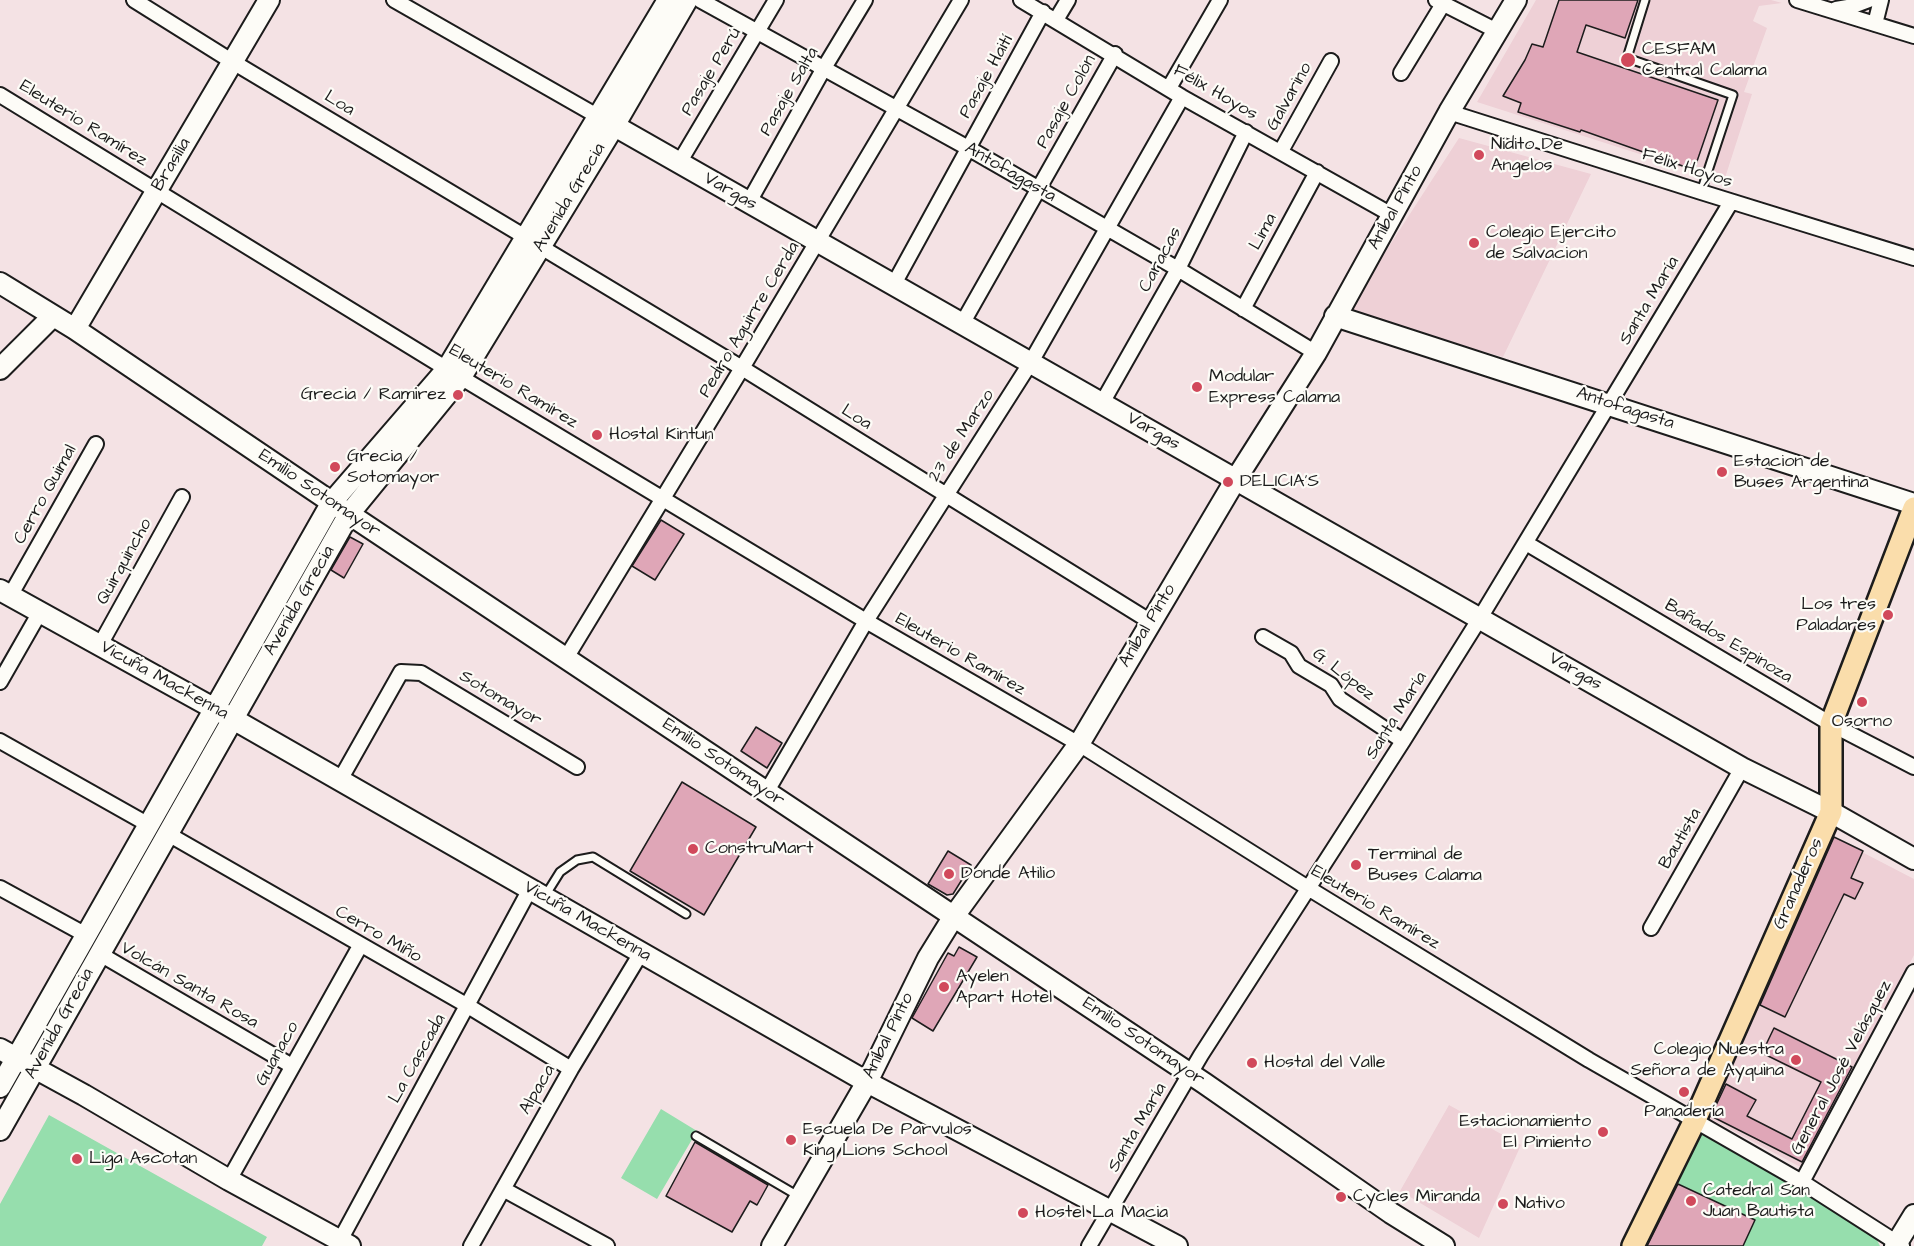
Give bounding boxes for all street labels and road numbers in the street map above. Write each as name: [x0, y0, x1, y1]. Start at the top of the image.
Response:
street label: Pasaje Perú: [677, 24, 747, 120]
street label: Pasaje Haití: [955, 32, 1019, 122]
street label: Pasaje Salta: [756, 44, 824, 140]
street label: Pasaje Colón: [1032, 51, 1102, 153]
street label: Galvarino: [1262, 59, 1318, 135]
street label: Félix Hoyos: [1169, 60, 1261, 126]
street label: Eleuterio Ramírez: [15, 76, 151, 172]
street label: Loa: [320, 87, 358, 121]
street label: Brasilia: [148, 134, 196, 196]
street label: Antofagasta: [961, 138, 1059, 208]
street label: Avenida Grecia: [529, 140, 611, 256]
street label: Félix Hoyos: [1639, 144, 1735, 194]
street label: Aníbal Pinto: [1364, 162, 1428, 254]
street label: Vargas: [700, 168, 760, 216]
street label: Lima: [1245, 210, 1283, 254]
street label: Caracas: [1135, 224, 1187, 296]
street label: Pedro Aguirre Cerda: [695, 238, 805, 402]
street label: Santa María: [1615, 253, 1685, 349]
street label: Eleuterio Ramírez: [445, 340, 581, 434]
street label: Antofagasta: [1573, 383, 1677, 435]
street label: 23 de Marzo: [924, 386, 1000, 486]
street label: Loa: [837, 400, 875, 436]
street label: Vargas: [1123, 408, 1183, 456]
street label: Cerro Quimal: [10, 441, 82, 549]
street label: Emilio Sotomayor: [254, 445, 384, 543]
street label: Quirquincho: [92, 515, 158, 609]
street label: Avenida Grecia: [260, 542, 340, 660]
street label: Aníbal Pinto: [1115, 581, 1181, 671]
street label: Bañados Espinoza: [1660, 595, 1796, 689]
street label: Eleuterio Ramírez: [891, 609, 1029, 701]
street label: Vicuña Mackenna: [96, 637, 232, 725]
street label: G. López: [1307, 644, 1379, 706]
street label: Vargas: [1545, 648, 1605, 696]
street label: Sotomayor: [455, 666, 545, 732]
street label: Santa María: [1362, 668, 1432, 764]
street label: Emilio Sotomayor: [658, 714, 788, 812]
street label: Bautista: [1655, 805, 1707, 873]
street label: Granaderos: [1769, 835, 1829, 933]
street label: Eleuterio Ramírez: [1307, 861, 1443, 955]
street label: Vicuña Mackenna: [520, 877, 654, 967]
street label: Cerro Miño: [331, 902, 425, 968]
street label: Volcán Santa Rosa: [116, 938, 262, 1034]
street label: Avenida Grecia: [21, 965, 99, 1083]
street label: General José Velásquez: [1787, 977, 1897, 1159]
street label: Aníbal Pinto: [859, 989, 919, 1083]
street label: Emilio Sotomayor: [1078, 993, 1208, 1091]
street label: La Cascada: [385, 1011, 451, 1107]
street label: Guanaco: [251, 1018, 305, 1090]
street label: Alpaca: [515, 1061, 561, 1119]
street label: Santa María: [1104, 1080, 1172, 1176]

